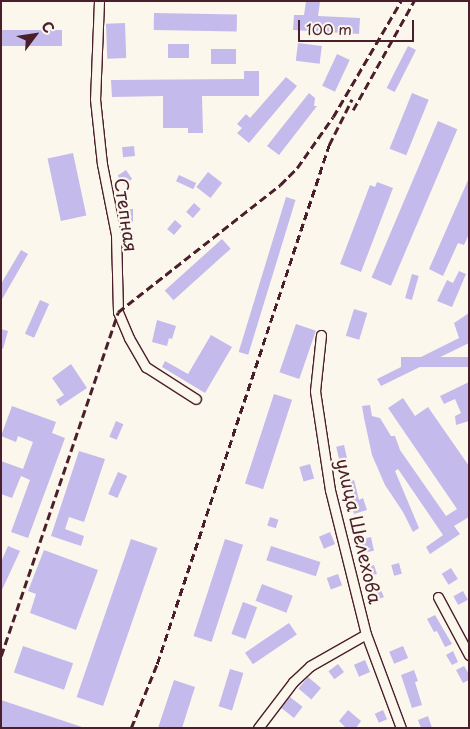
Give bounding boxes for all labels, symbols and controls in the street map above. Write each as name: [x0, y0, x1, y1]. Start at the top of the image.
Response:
north arrow: [10, 10, 60, 60]
scale bar: [300, 10, 416, 42]
text: С: [37, 17, 60, 37]
text: 100 m: [306, 17, 352, 40]
street label: Степная: [110, 177, 142, 253]
street label: улица Шелехова: [332, 456, 386, 606]

